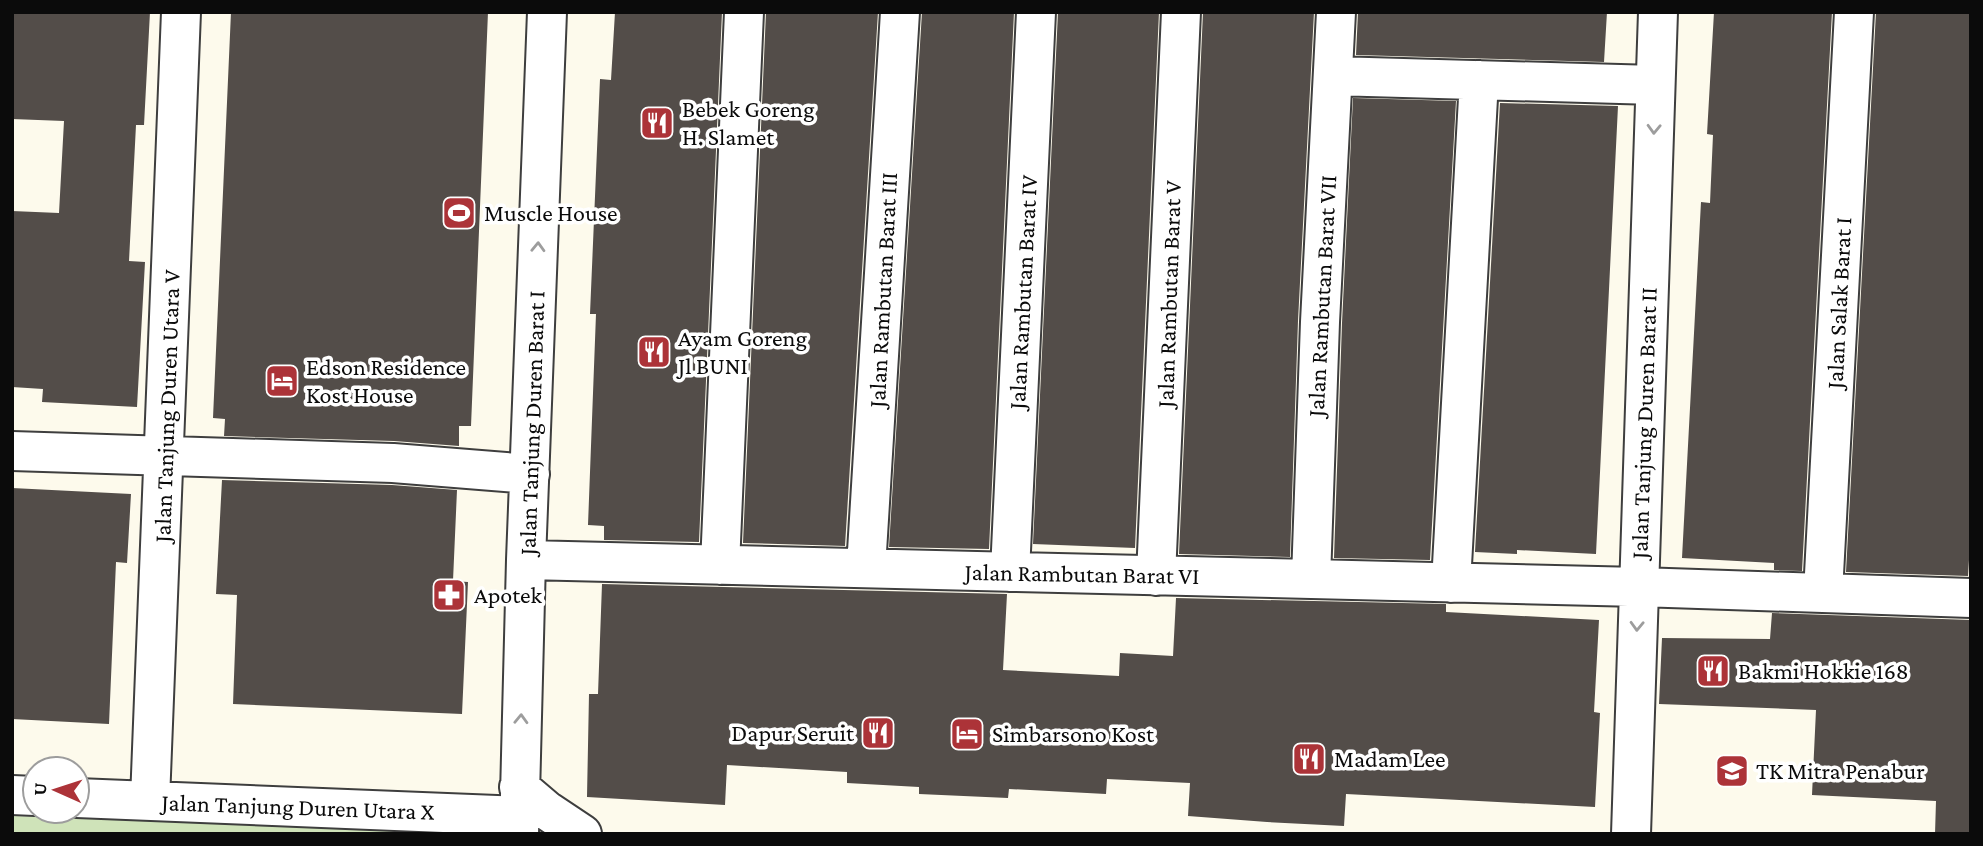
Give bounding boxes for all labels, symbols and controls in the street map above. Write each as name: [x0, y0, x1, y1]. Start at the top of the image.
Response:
place label: Bebek Goreng H. Slamet: [682, 95, 815, 150]
restaurant icon: Bebek Goreng H. Slamet: [638, 104, 676, 142]
one-way arrow: [1646, 124, 1661, 135]
street label: Jalan Rambutan Barat III: [863, 172, 902, 410]
street label: Jalan Rambutan Barat IV: [1003, 174, 1042, 412]
street label: Jalan Rambutan Barat VII: [1302, 174, 1341, 420]
street label: Jalan Rambutan Barat V: [1151, 180, 1186, 410]
sports icon: Muscle House: [440, 194, 478, 232]
place label: Muscle House: [484, 199, 618, 226]
street label: Jalan Salak Barat I: [1820, 216, 1856, 391]
one-way arrow: [531, 241, 546, 252]
street label: Jalan Tanjung Duren Utara V: [148, 269, 185, 545]
street label: Jalan Tanjung Duren Barat II: [1625, 287, 1662, 561]
street label: Jalan Tanjung Duren Barat I: [513, 290, 550, 558]
place label: Ayam Goreng Jl BUNI: [676, 324, 807, 379]
restaurant icon: Ayam Goreng Jl BUNI: [635, 333, 673, 371]
place label: Edson Residence Kost House: [306, 353, 466, 408]
hotel icon: Edson Residence Kost House: [263, 362, 301, 400]
street label: Jalan Rambutan Barat VI: [962, 558, 1200, 589]
pharmacy icon: Apotek: [430, 576, 468, 614]
place label: Apotek: [474, 581, 542, 608]
one-way arrow: [1630, 621, 1645, 632]
restaurant icon: Bakmi Hokkie 168: [1694, 652, 1732, 690]
place label: Bakmi Hokkie 168: [1738, 657, 1909, 684]
one-way arrow: [514, 713, 529, 724]
restaurant icon: Dapur Seruit: [859, 714, 897, 752]
hotel icon: Simbarsono Kost: [948, 715, 986, 753]
place label: Dapur Seruit: [731, 719, 855, 746]
place label: Simbarsono Kost: [992, 720, 1155, 747]
restaurant icon: Madam Lee: [1290, 740, 1328, 778]
place label: Madam Lee: [1334, 745, 1446, 772]
school or university icon: TK Mitra Penabur: [1713, 752, 1751, 790]
north arrow: [21, 755, 91, 825]
place label: TK Mitra Penabur: [1756, 757, 1925, 784]
text: U: [29, 782, 50, 796]
street label: Jalan Tanjung Duren Utara X: [159, 788, 435, 825]

